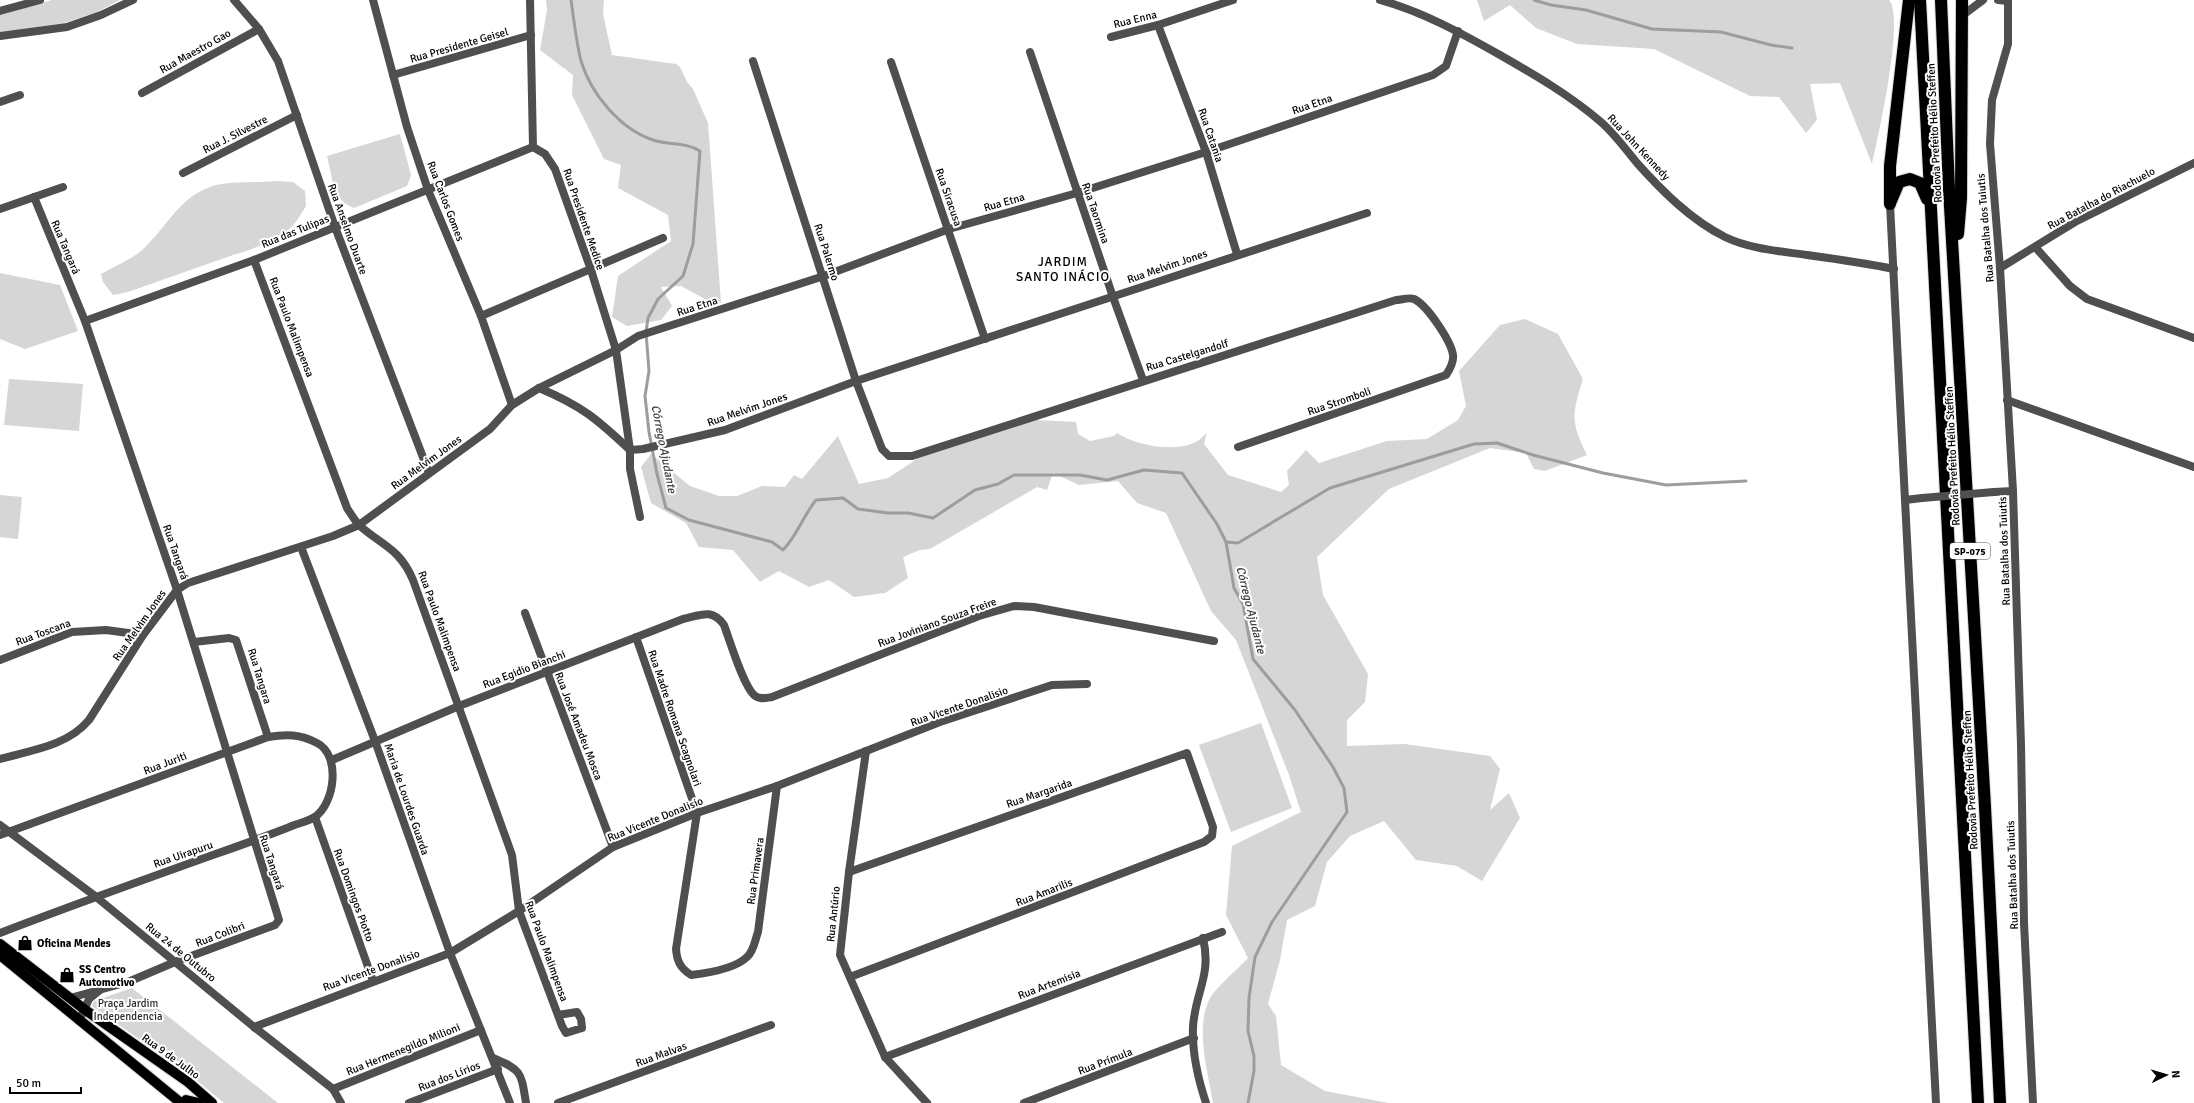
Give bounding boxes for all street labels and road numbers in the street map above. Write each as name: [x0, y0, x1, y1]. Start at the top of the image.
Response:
street label: Rua Enna: [1112, 8, 1159, 31]
street label: Rua Presidente Geisel: [408, 25, 510, 66]
street label: Rua Maestro Gao: [157, 26, 233, 76]
street label: Rodovia Prefeito Hélio Steffen: [1924, 63, 1945, 203]
street label: Rua Etna: [1290, 91, 1334, 117]
street label: Rua Catania: [1195, 106, 1226, 164]
street label: Rua John Kennedy: [1605, 112, 1673, 184]
street label: Rua J. Silvestre: [201, 113, 270, 156]
street label: Rua Carlos Gomes: [424, 159, 467, 243]
street label: Rua Batalha do Riachuelo: [2045, 164, 2157, 232]
street label: Rua Siracusa: [933, 166, 965, 228]
street label: Rua Presidente Medice: [560, 167, 607, 272]
street label: Rua Batalha dos Tuiutis: [1974, 173, 1997, 283]
street label: Rua Taormina: [1079, 181, 1112, 246]
street label: Rua Anselmo Duarte: [325, 182, 370, 276]
street label: Rua Etna: [982, 190, 1026, 215]
street label: Rua das Tulipas: [259, 212, 331, 251]
street label: Rua Tangará: [48, 218, 83, 277]
street label: Rua Palermo: [811, 222, 842, 283]
street label: Rua Melvim Jones: [1125, 247, 1209, 286]
street label: Rua Paulo Malimpensa: [266, 275, 317, 380]
street label: Rua Etna: [675, 294, 720, 319]
street label: Rua Castelgandolf: [1144, 336, 1231, 374]
street label: Rua Stromboli: [1306, 385, 1373, 418]
street label: Rodovia Prefeito Hélio Steffen: [1942, 386, 1963, 526]
street label: Rua Melvim Jones: [705, 390, 789, 429]
street label: Rua Melvim Jones: [389, 432, 464, 492]
street label: Rua Batalha dos Tuiutis: [1996, 496, 2013, 606]
street label: Rua Tangará: [160, 523, 191, 582]
road number: SP-075: [1950, 543, 1990, 559]
street label: Rua Paulo Malimpensa: [415, 569, 464, 674]
street label: Rua Melvim Jones: [110, 587, 169, 663]
street label: Rua Joviniano Souza Freire: [876, 595, 998, 650]
street label: Rua Toscana: [14, 616, 73, 648]
street label: Rua Tangara: [245, 647, 274, 706]
street label: Rua Egidio Bianchi: [481, 648, 567, 691]
street label: Rua Madre Romana Scagnolari: [645, 648, 704, 788]
street label: Rua José Amadeu Mosca: [552, 670, 605, 782]
street label: Rua Vicente Donalisio: [909, 684, 1010, 729]
street label: Rodovia Prefeito Hélio Steffen: [1960, 710, 1981, 850]
street label: Maria de Lourdes Guarda: [381, 742, 432, 857]
street label: Rua Juriti: [142, 749, 189, 778]
street label: Rua Margarida: [1005, 776, 1074, 811]
street label: Rua Vicente Donalisio: [605, 794, 705, 845]
street label: Rua Batalha dos Tuiutis: [2004, 820, 2021, 930]
street label: Rua Tangará: [256, 833, 287, 892]
street label: Rua Primavera: [744, 836, 767, 906]
street label: Rua Uirapuru: [152, 838, 215, 871]
street label: Rua Domingos Piotto: [331, 847, 376, 944]
street label: Rua Amarilis: [1014, 876, 1075, 909]
street label: Rua Antúrio: [824, 885, 843, 943]
street label: Rua Paulo Malimpensa: [522, 899, 571, 1004]
street label: Rua Colibri: [194, 919, 247, 950]
street label: Rua 24 de Outubro: [143, 920, 219, 985]
street label: Rua Vicente Donalisio: [321, 947, 422, 994]
street label: Rua Artemisia: [1016, 966, 1083, 1002]
street label: Rua Hermenegildo Milioni: [344, 1021, 462, 1078]
street label: Rua 9 de Julho: [139, 1031, 202, 1082]
street label: Rua Malvas: [634, 1039, 689, 1070]
street label: Rua Prímula: [1076, 1045, 1135, 1078]
street label: Rua dos Lírios: [416, 1059, 482, 1094]

